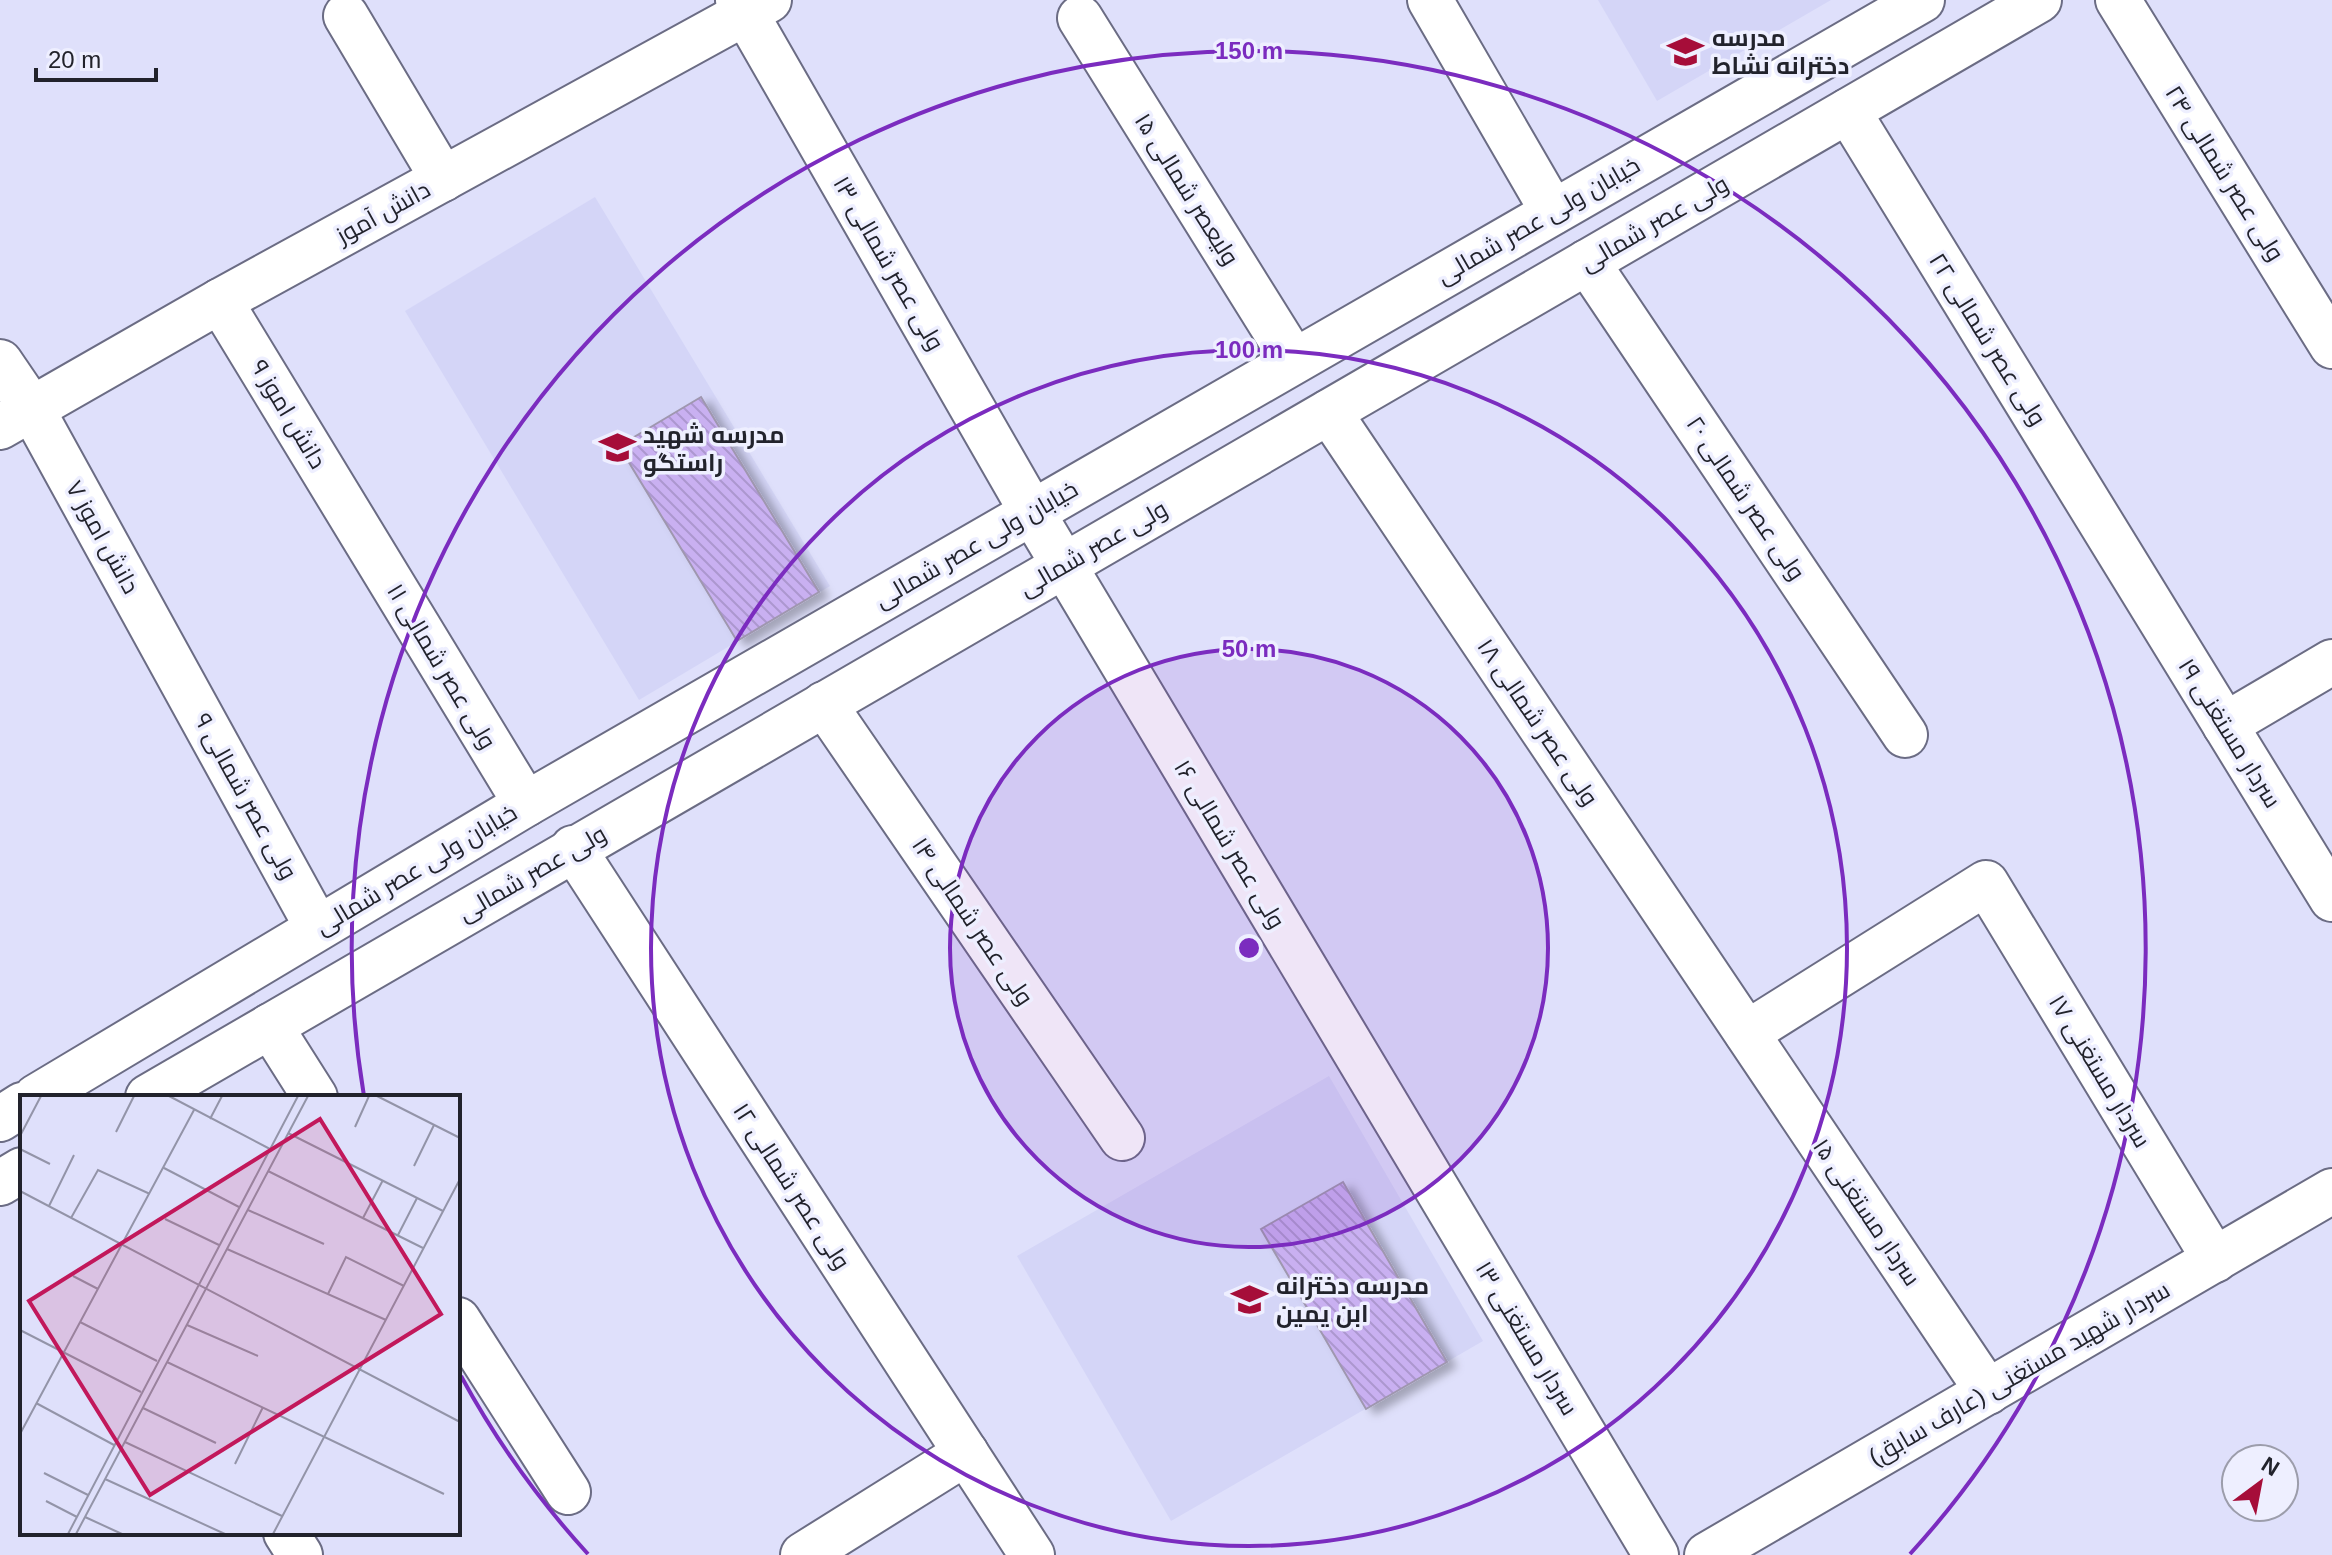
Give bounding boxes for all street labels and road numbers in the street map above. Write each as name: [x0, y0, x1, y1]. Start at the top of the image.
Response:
street label: ولی عصر شمالی ۲۴: [2159, 80, 2290, 266]
street label: ولیعصر شمالی ۱۵: [1129, 108, 1244, 270]
street label: خیابان ولی عصر شمالی: [1432, 151, 1645, 290]
street label: ولی عصر شمالی: [1575, 170, 1733, 277]
street label: ولی عصر شمالی ۱۳: [827, 171, 950, 355]
street label: دانش آموز: [330, 175, 435, 251]
street label: ولی عصر شمالی ۲۲: [1923, 248, 2052, 431]
street label: دانش اموز ۹: [245, 355, 332, 474]
street label: ولی عصر شمالی ۲۰: [1680, 411, 1811, 586]
street label: خیابان ولی عصر شمالی: [870, 475, 1083, 614]
street label: دانش اموز ۷: [60, 476, 145, 599]
street label: ولی عصر شمالی: [1014, 495, 1172, 602]
street label: ولی عصر شمالی ۱۱: [381, 579, 502, 754]
street label: ولی عصر شمالی ۱۸: [1471, 633, 1604, 811]
street label: سردار مستغنی ۱۹: [2172, 653, 2287, 813]
street label: ولی عصر شمالی ۹: [188, 708, 303, 884]
street label: ولی عصر شمالی ۱۶: [1168, 755, 1291, 934]
street label: خیابان ولی عصر شمالی: [311, 798, 522, 941]
street label: ولی عصر شمالی: [453, 820, 611, 927]
street label: ولی عصر شمالی ۱۴: [906, 832, 1039, 1010]
street label: سردار مستغنی ۱۷: [2043, 990, 2156, 1153]
street label: ولی عصر شمالی ۱۲: [727, 1098, 856, 1275]
street label: سردار مستغنی ۱۵: [1807, 1133, 1926, 1291]
street label: سردار مستغنی ۱۳: [1470, 1256, 1584, 1420]
street label: سردار شهید مستغنی (عارف سابق): [1864, 1276, 2175, 1472]

